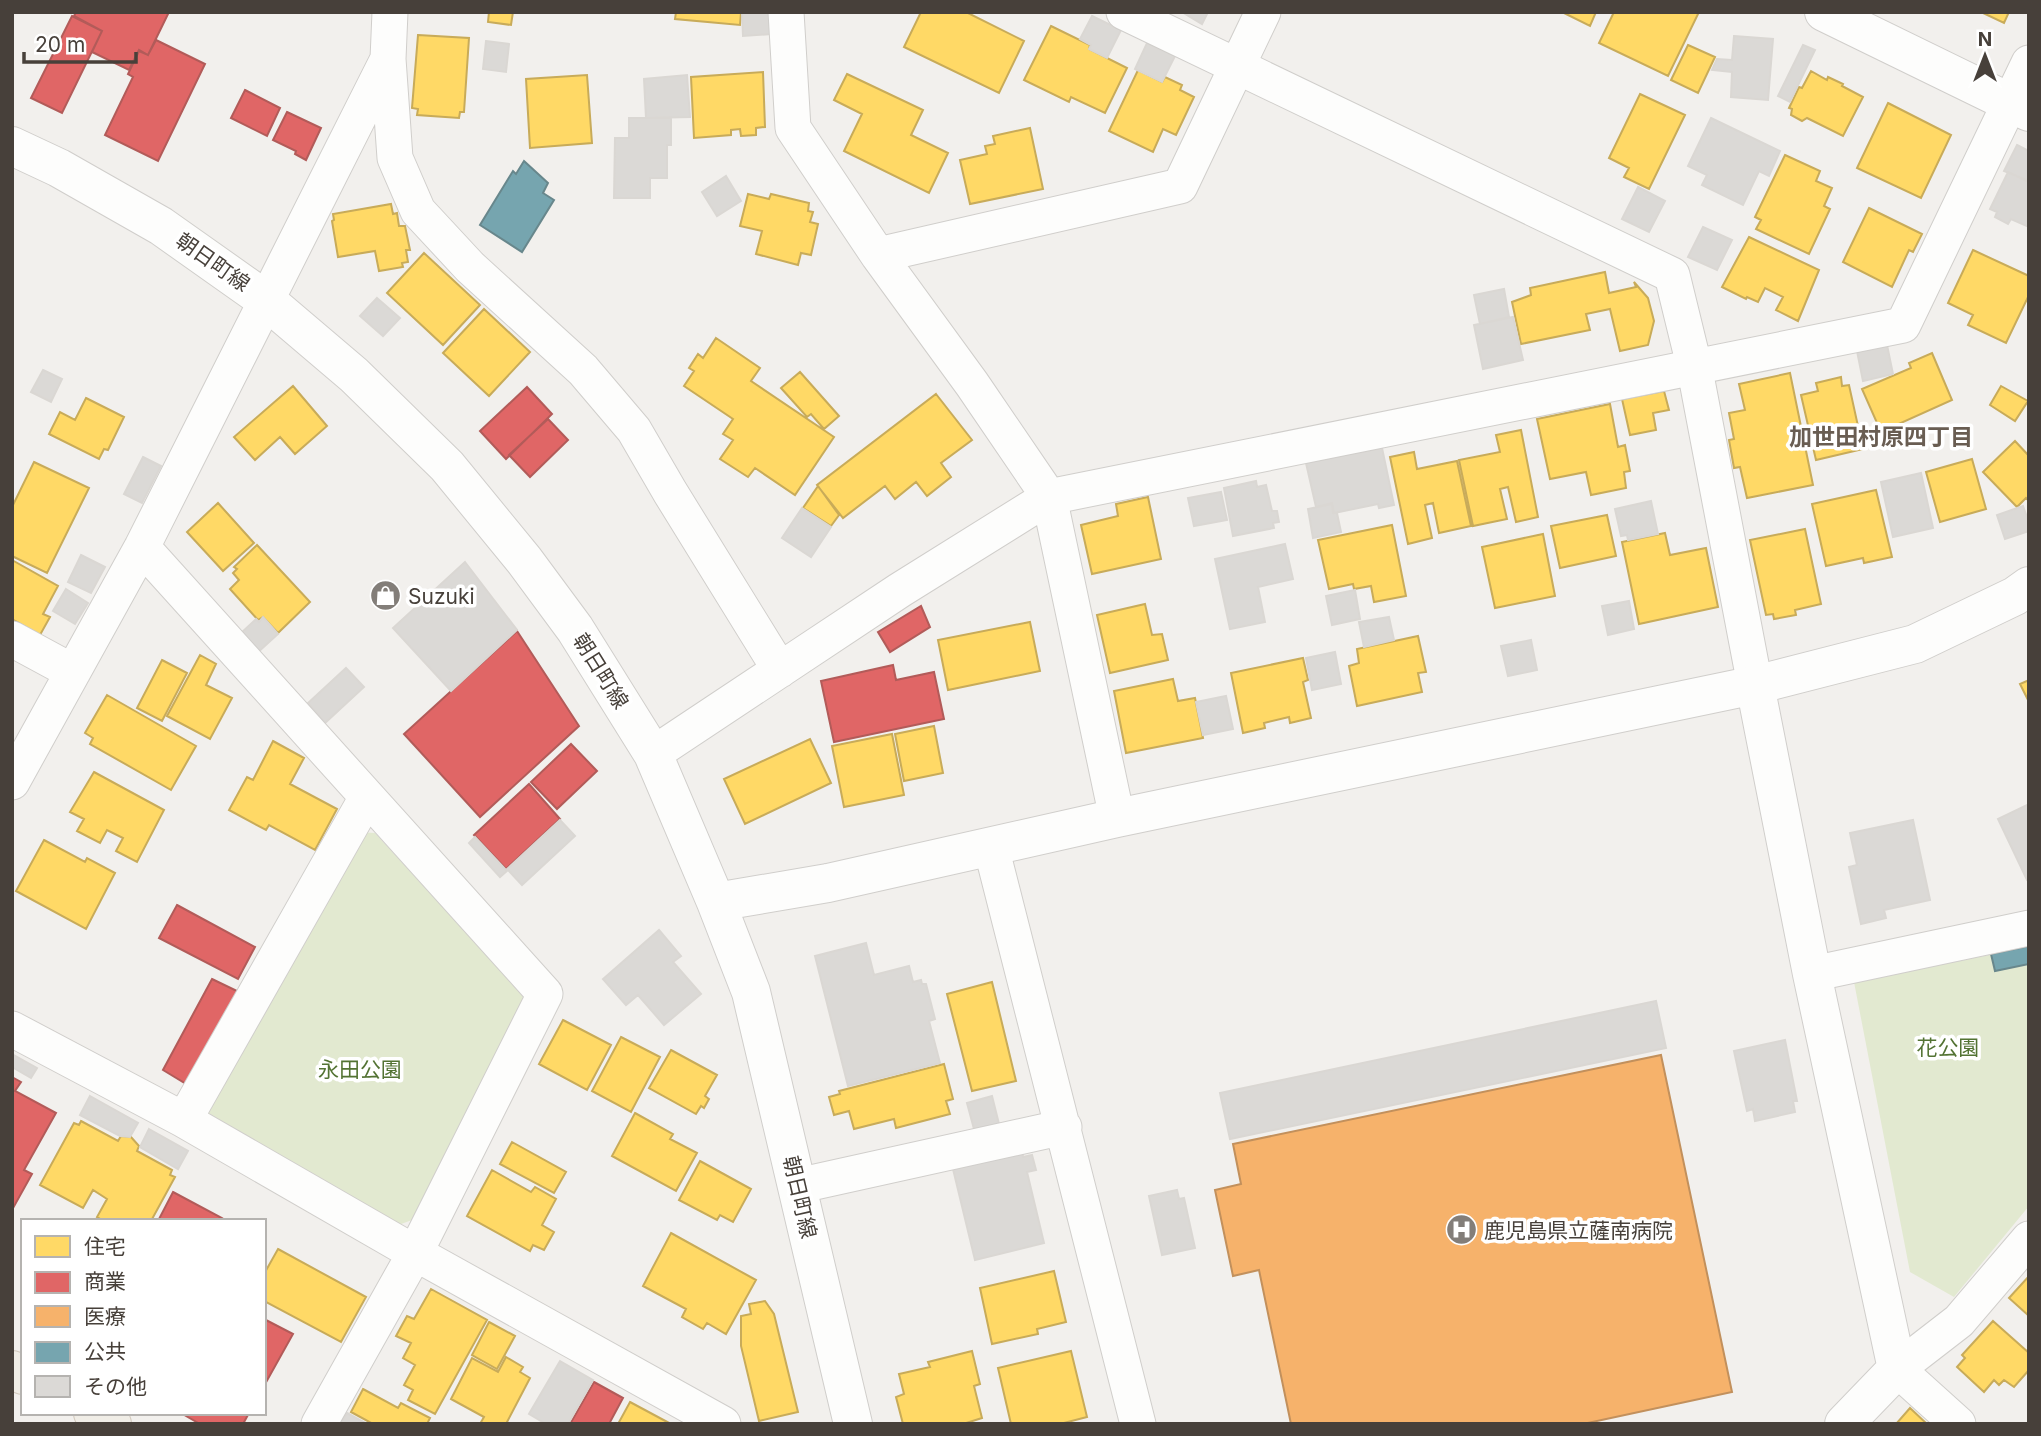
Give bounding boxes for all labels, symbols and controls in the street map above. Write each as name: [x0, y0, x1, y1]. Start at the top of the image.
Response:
scale bar: [24, 21, 136, 65]
north arrow: [1950, 21, 2020, 91]
text: N: [1978, 28, 1992, 51]
text: 20 m: [35, 32, 85, 57]
street label: 朝日町線: [171, 228, 255, 296]
district label: 加世田村原四丁目: [1789, 423, 1973, 451]
shop icon: Suzuki: [368, 579, 402, 613]
place label: Suzuki: [408, 584, 475, 609]
street label: 朝日町線: [568, 629, 634, 713]
park label: 花公園: [1917, 1035, 1980, 1060]
park label: 永田公園: [318, 1057, 402, 1082]
street label: 朝日町線: [778, 1153, 822, 1241]
hospital icon: 鹿児島県立薩南病院: [1444, 1213, 1478, 1247]
place label: 鹿児島県立薩南病院: [1484, 1218, 1673, 1243]
legend: [21, 1219, 266, 1415]
text: 住宅: [84, 1234, 126, 1259]
text: 商業: [84, 1269, 126, 1294]
text: 医療: [84, 1304, 126, 1329]
text: 公共: [84, 1339, 126, 1364]
text: その他: [84, 1374, 147, 1399]

